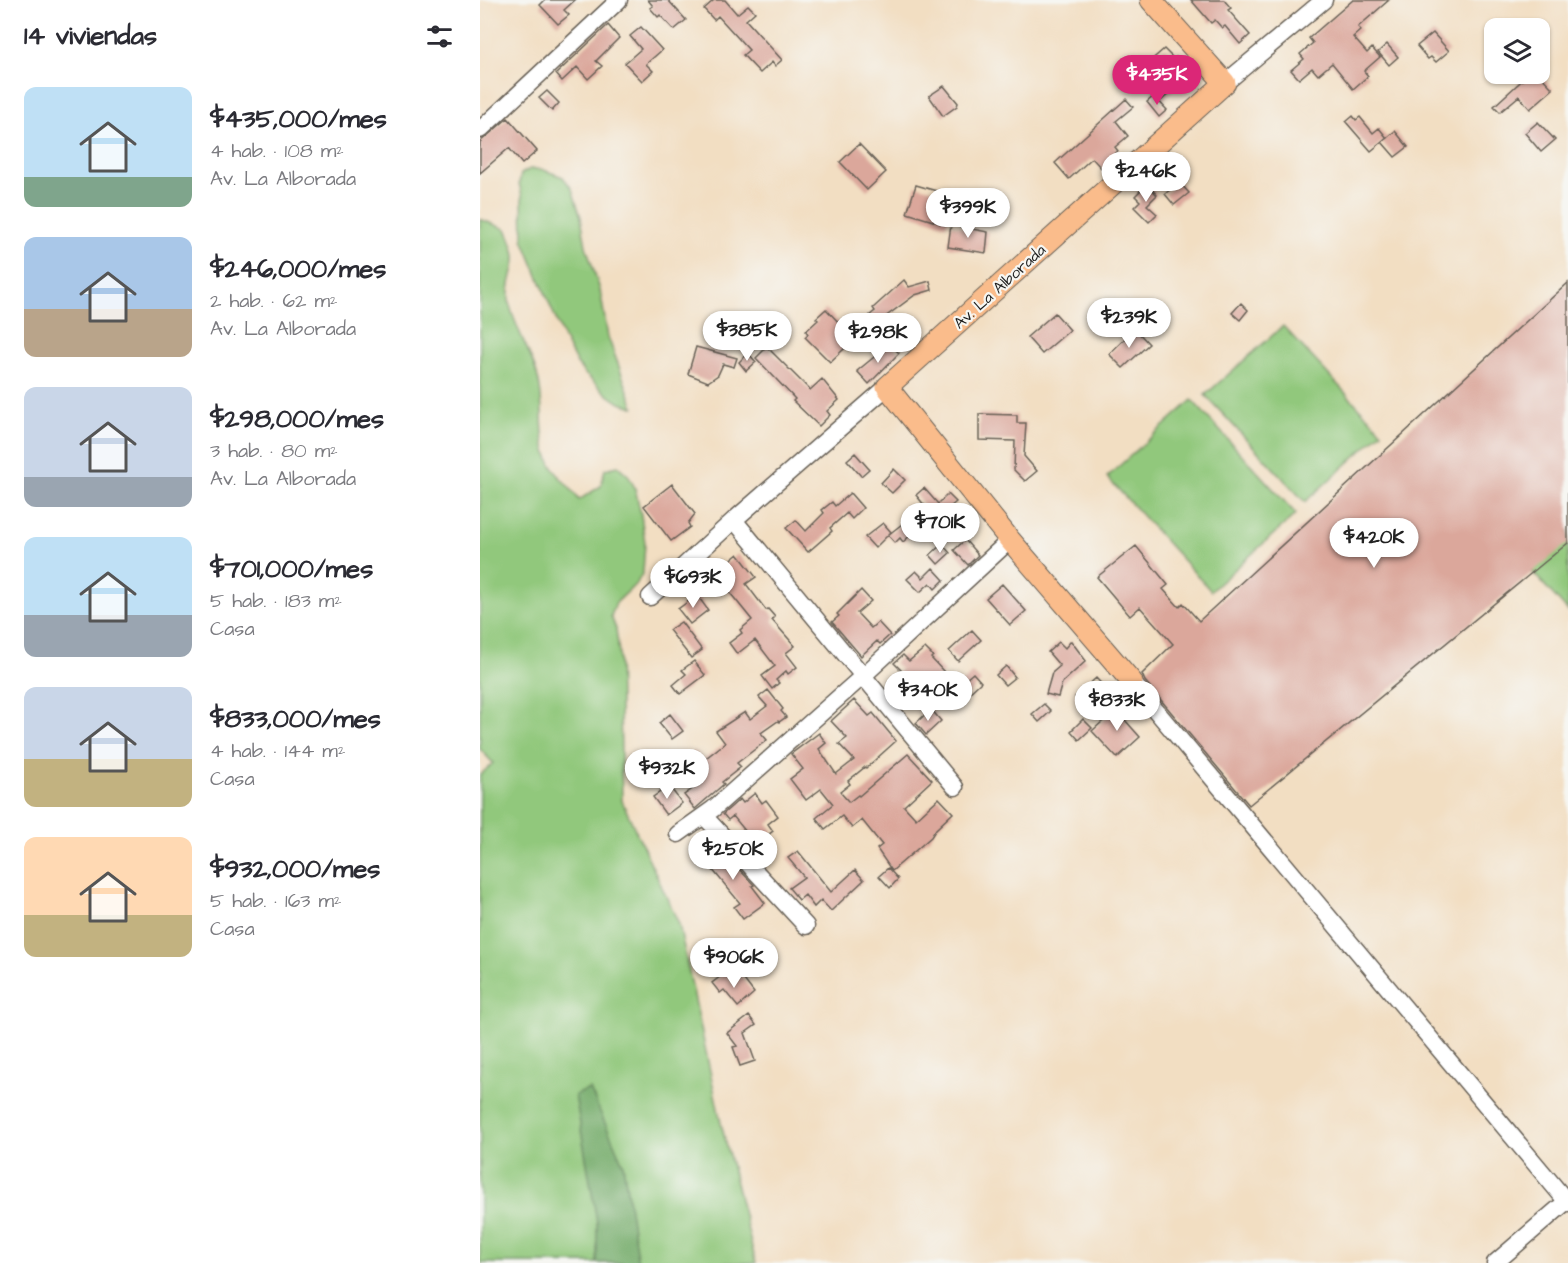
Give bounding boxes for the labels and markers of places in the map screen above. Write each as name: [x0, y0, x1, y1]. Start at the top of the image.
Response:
pin: $435K: [1115, 55, 1199, 106]
pin: $246K: [1104, 152, 1188, 203]
pin: $399K: [926, 188, 1010, 239]
pin: $239K: [1087, 298, 1171, 349]
pin: $385K: [705, 311, 789, 362]
pin: $298K: [836, 313, 920, 364]
pin: $701K: [898, 503, 982, 554]
pin: $420K: [1332, 518, 1416, 569]
pin: $693K: [651, 558, 735, 609]
pin: $340K: [886, 671, 970, 722]
pin: $833K: [1075, 681, 1159, 732]
pin: $932K: [625, 749, 709, 800]
pin: $250K: [691, 830, 775, 881]
pin: $906K: [692, 938, 776, 989]

